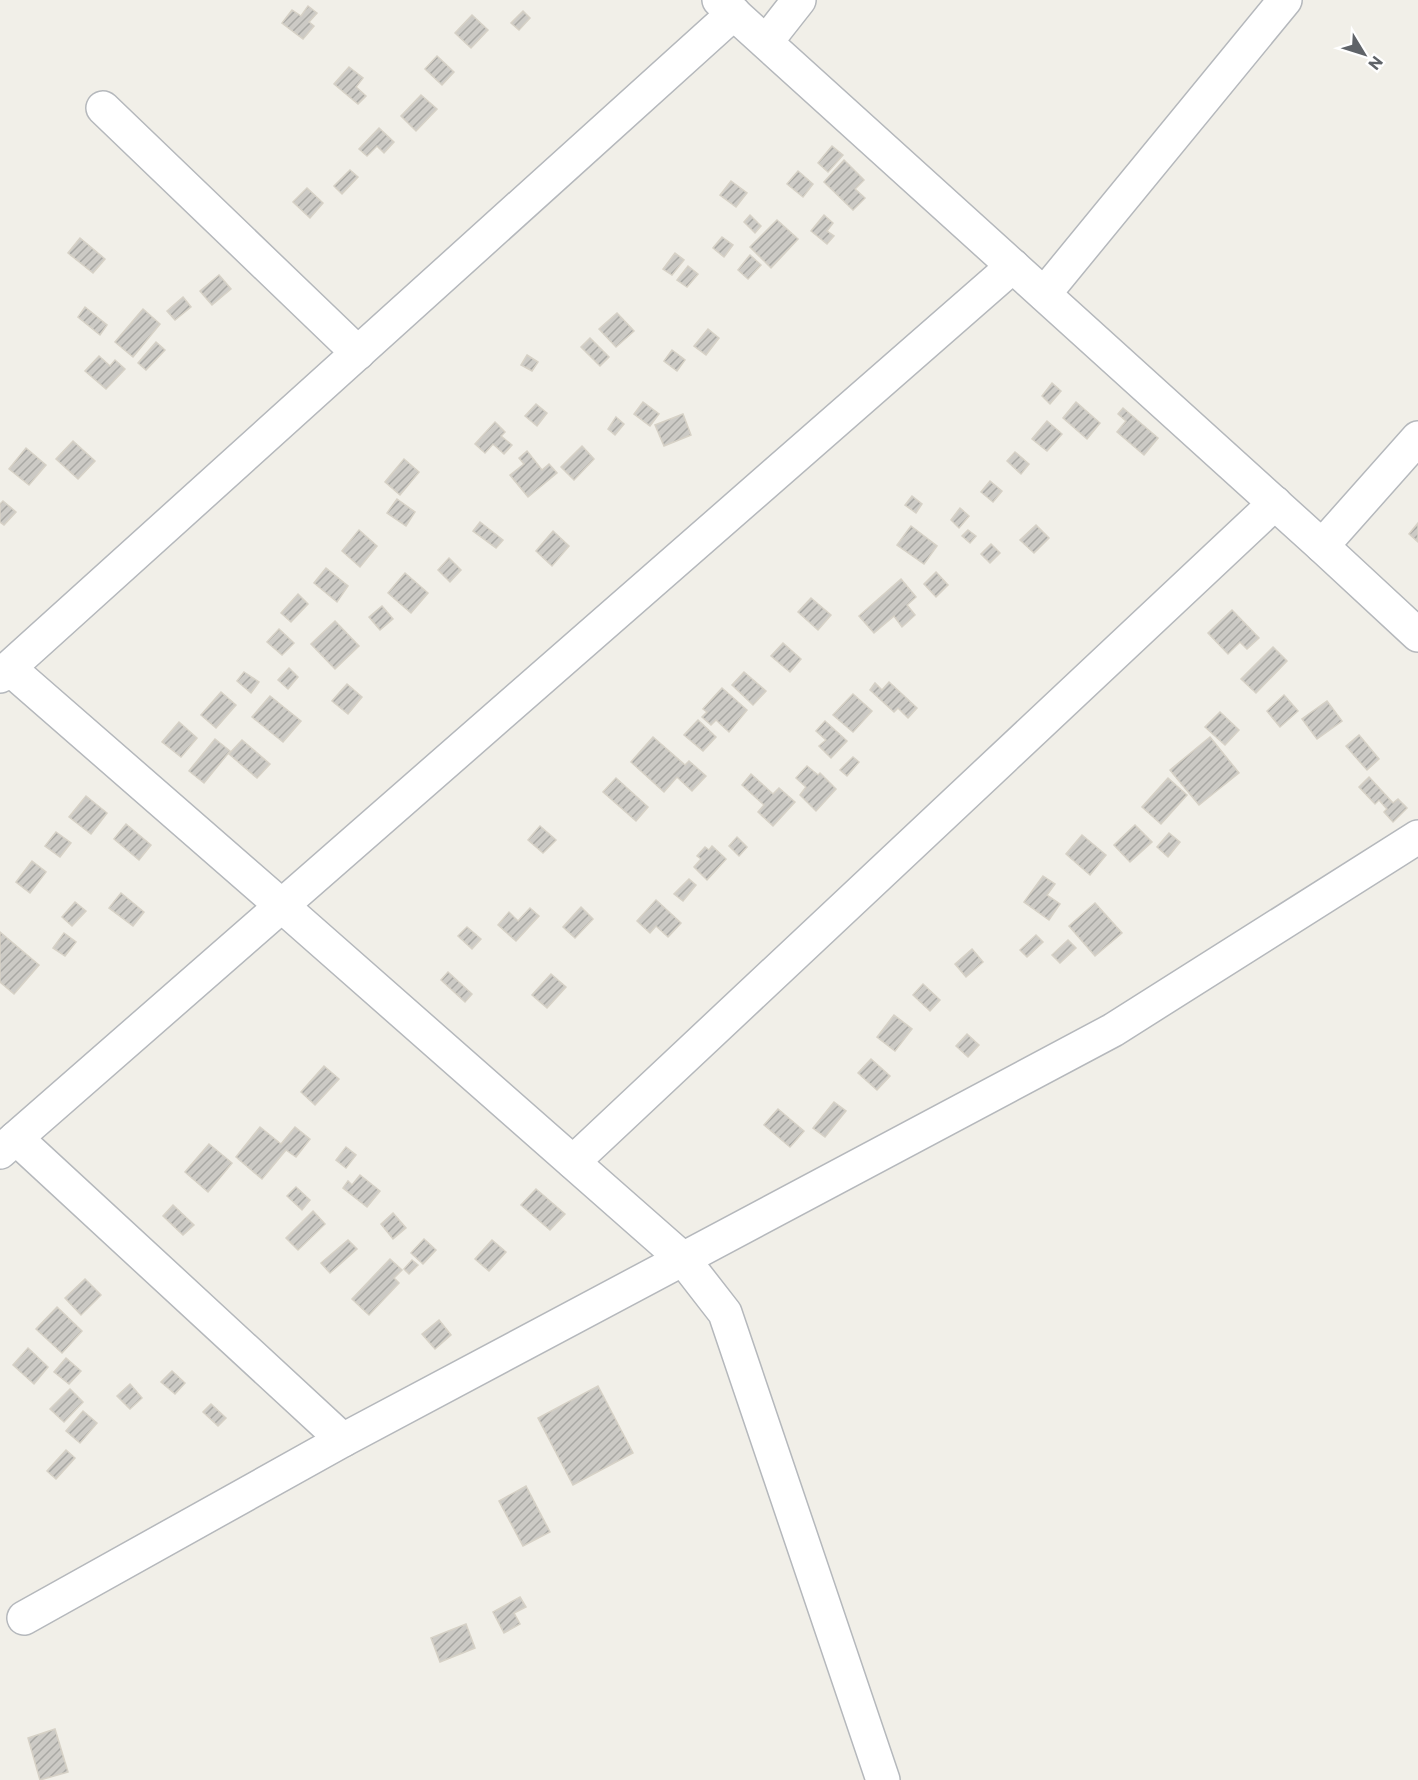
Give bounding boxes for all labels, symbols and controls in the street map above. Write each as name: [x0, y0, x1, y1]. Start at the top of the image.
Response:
north arrow: [1334, 24, 1394, 84]
text: N: [1365, 53, 1387, 74]

